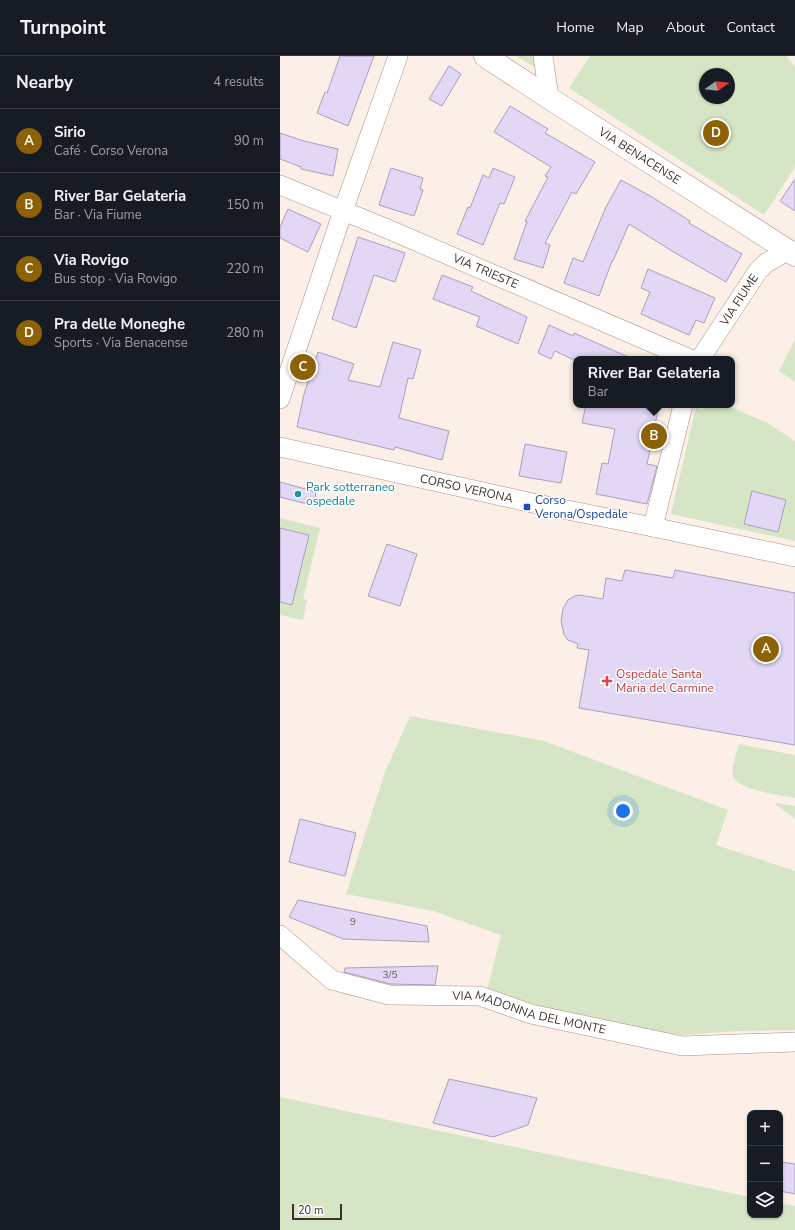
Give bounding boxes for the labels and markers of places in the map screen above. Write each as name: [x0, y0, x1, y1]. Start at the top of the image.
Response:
pin: D: [703, 118, 729, 148]
pin: C: [290, 352, 316, 382]
pin: B: [641, 421, 667, 451]
place label: Park sotterraneo ospedale: [306, 479, 395, 509]
marker: Park sotterraneo ospedale: [293, 489, 303, 499]
place label: Corso Verona/Ospedale: [534, 492, 628, 522]
marker: Corso Verona/Ospedale: [522, 502, 532, 512]
pin: A: [753, 634, 779, 664]
place label: Ospedale Santa Maria del Carmine: [616, 666, 714, 696]
marker: Ospedale Santa Maria del Carmine: [601, 675, 613, 687]

